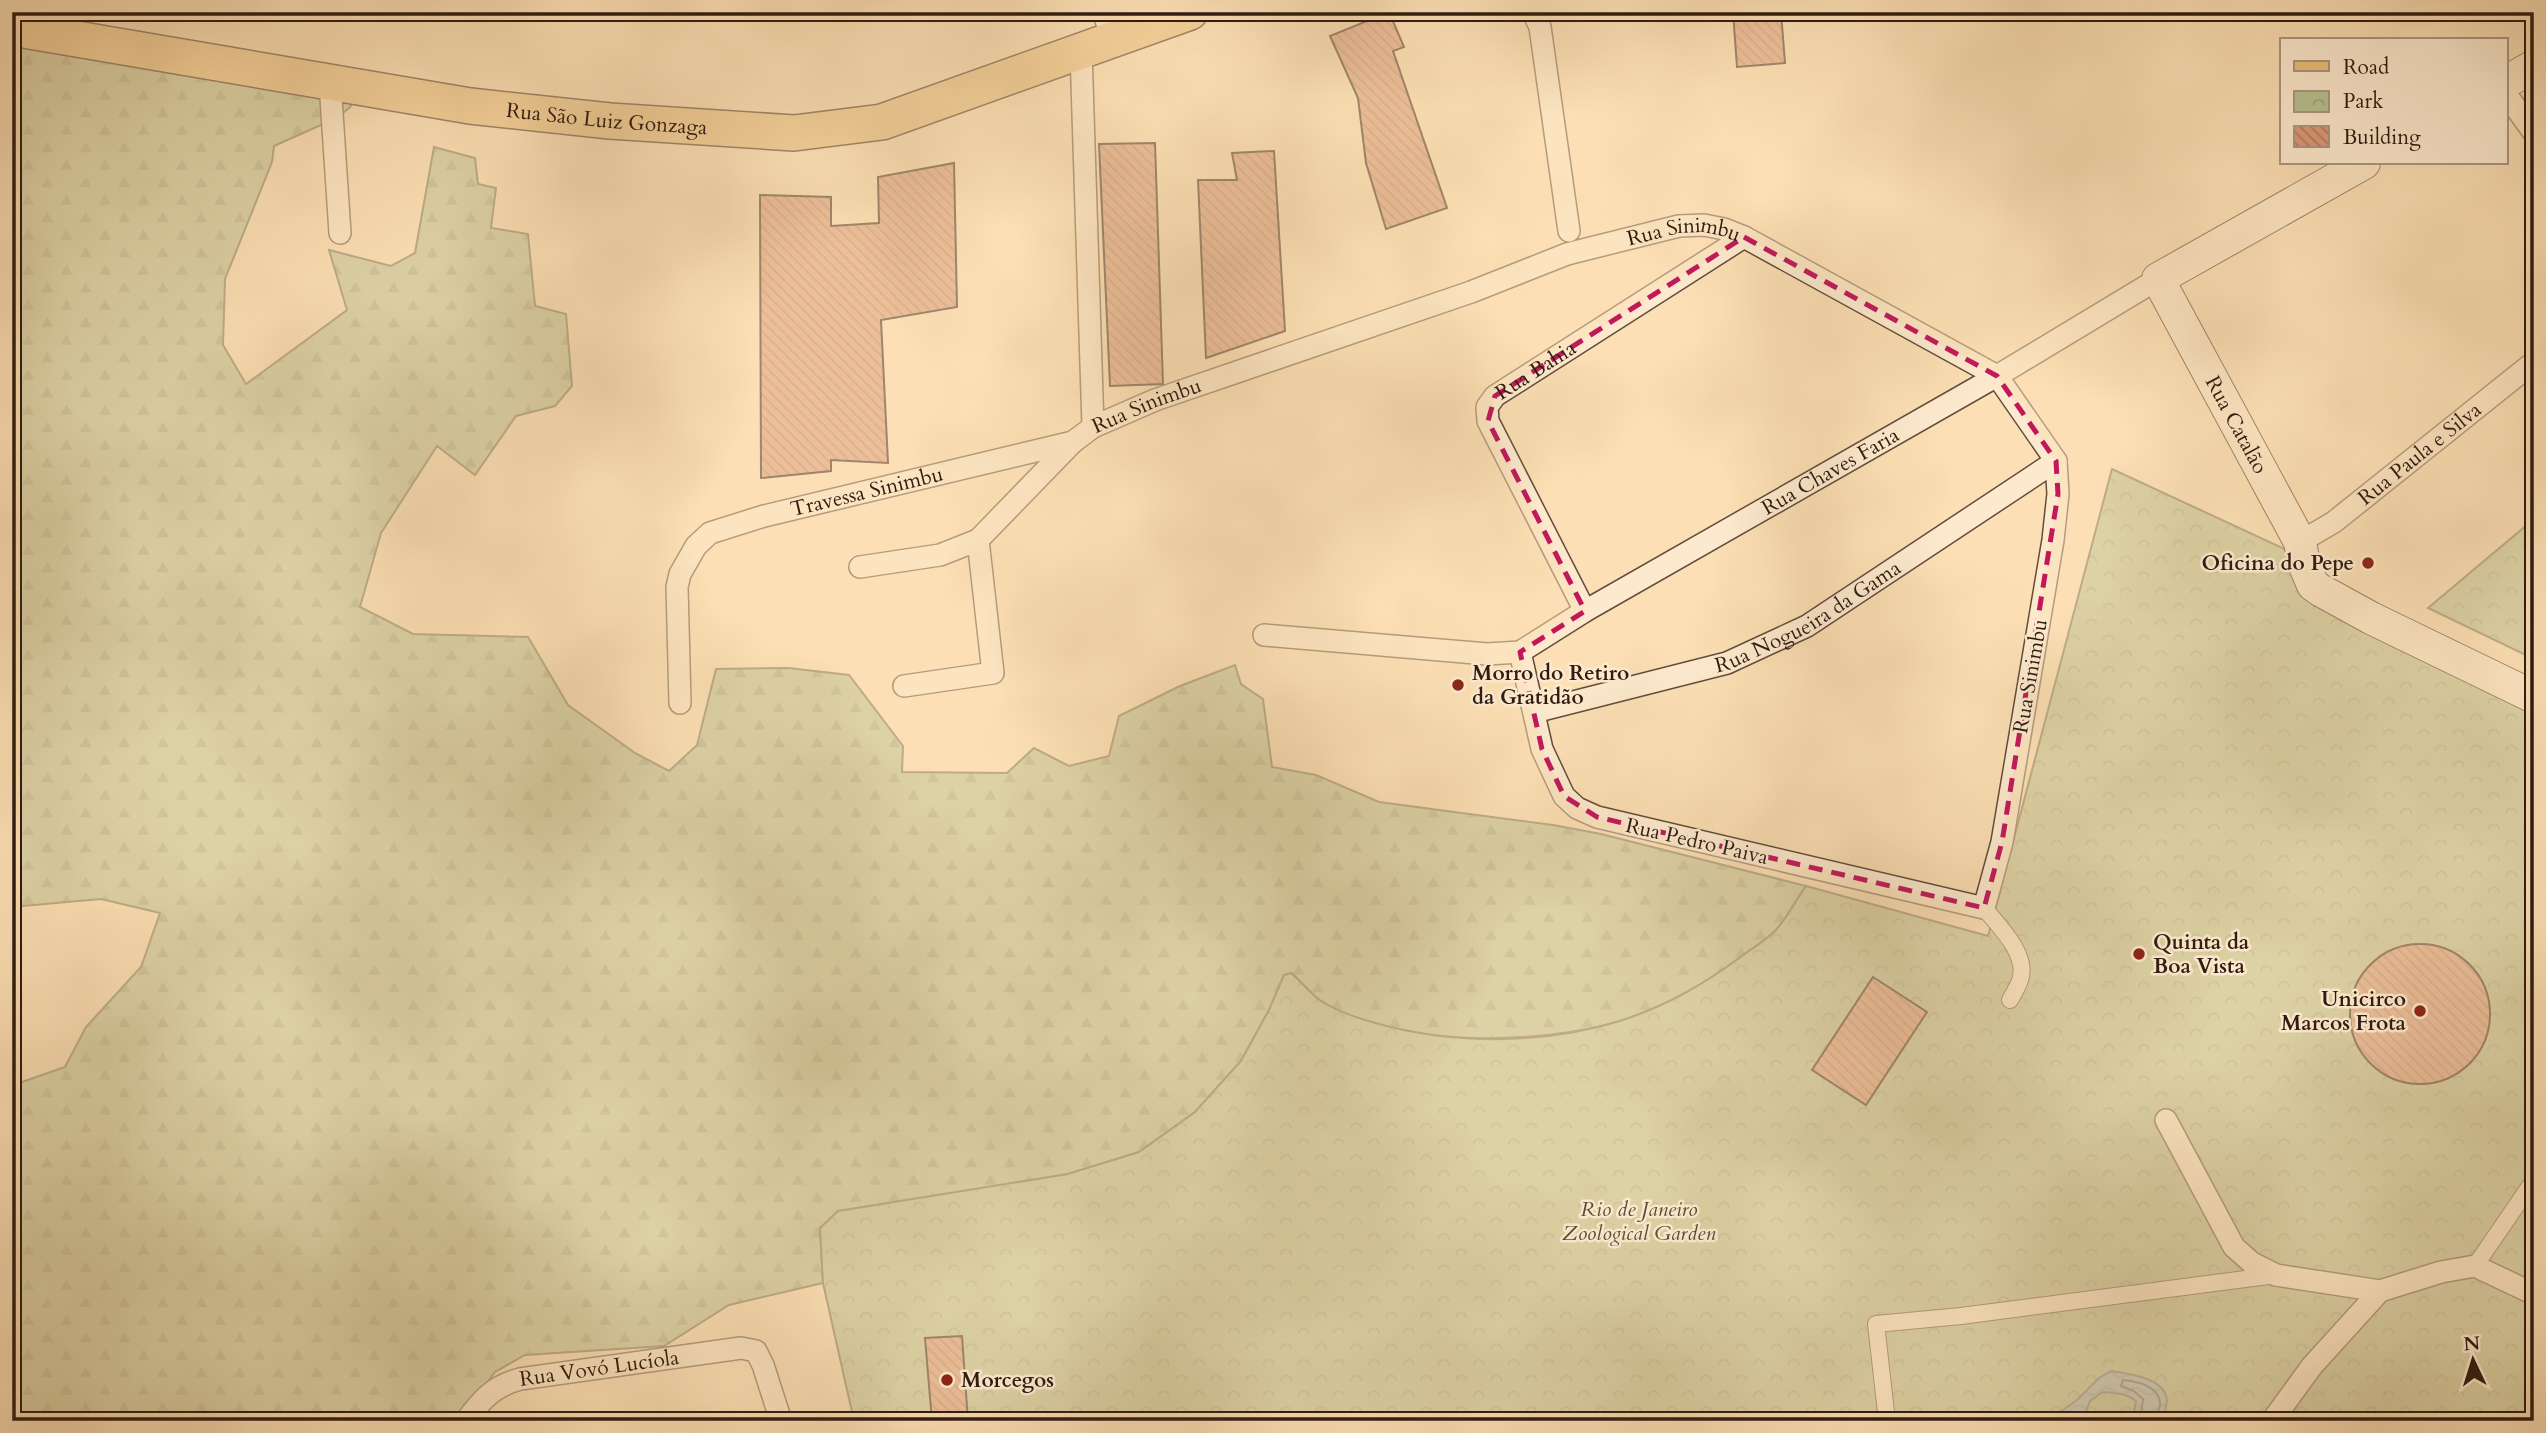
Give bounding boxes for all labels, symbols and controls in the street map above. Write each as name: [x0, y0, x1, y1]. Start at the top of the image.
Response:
legend: [2280, 38, 2508, 164]
text: Road: [2343, 53, 2389, 82]
text: Park: [2343, 87, 2384, 116]
street label: Rua São Luiz Gonzaga: [505, 96, 708, 142]
text: Building: [2343, 123, 2421, 152]
street label: Rua Sinimbu: [1624, 211, 1745, 253]
street label: Rua Bahia: [1490, 334, 1582, 407]
street label: Rua Sinimbu: [1087, 371, 1205, 441]
street label: Rua Catalão: [2198, 371, 2275, 479]
street label: Rua Paula e Silva: [2352, 396, 2488, 512]
street label: Rua Chaves Faria: [1756, 421, 1905, 522]
street label: Travessa Sinimbu: [788, 460, 946, 524]
place label: Oficina do Pepe: [2202, 549, 2354, 578]
street label: Rua Nogueira da Gama: [1712, 554, 1907, 680]
marker: Oficina do Pepe: [2360, 555, 2376, 571]
street label: Rua Sinimbu: [2006, 617, 2055, 736]
place label: Morro do Retiro da Gratidão: [1472, 659, 1629, 712]
marker: Morro do Retiro da Gratidão: [1450, 677, 1466, 693]
street label: Rua Pedro Paiva: [1623, 811, 1771, 872]
place label: Quinta da Boa Vista: [2153, 928, 2250, 981]
marker: Quinta da Boa Vista: [2131, 946, 2147, 962]
place label: Unicirco Marcos Frota: [2281, 985, 2407, 1038]
marker: Unicirco Marcos Frota: [2412, 1003, 2428, 1019]
park label: Rio de Janeiro Zoological Garden: [1562, 1195, 1716, 1248]
north arrow: [2438, 1324, 2508, 1394]
text: N: [2463, 1330, 2482, 1358]
street label: Rua Vovó Lucíola: [518, 1343, 681, 1394]
place label: Morcegos: [961, 1366, 1054, 1395]
marker: Morcegos: [939, 1372, 955, 1388]

